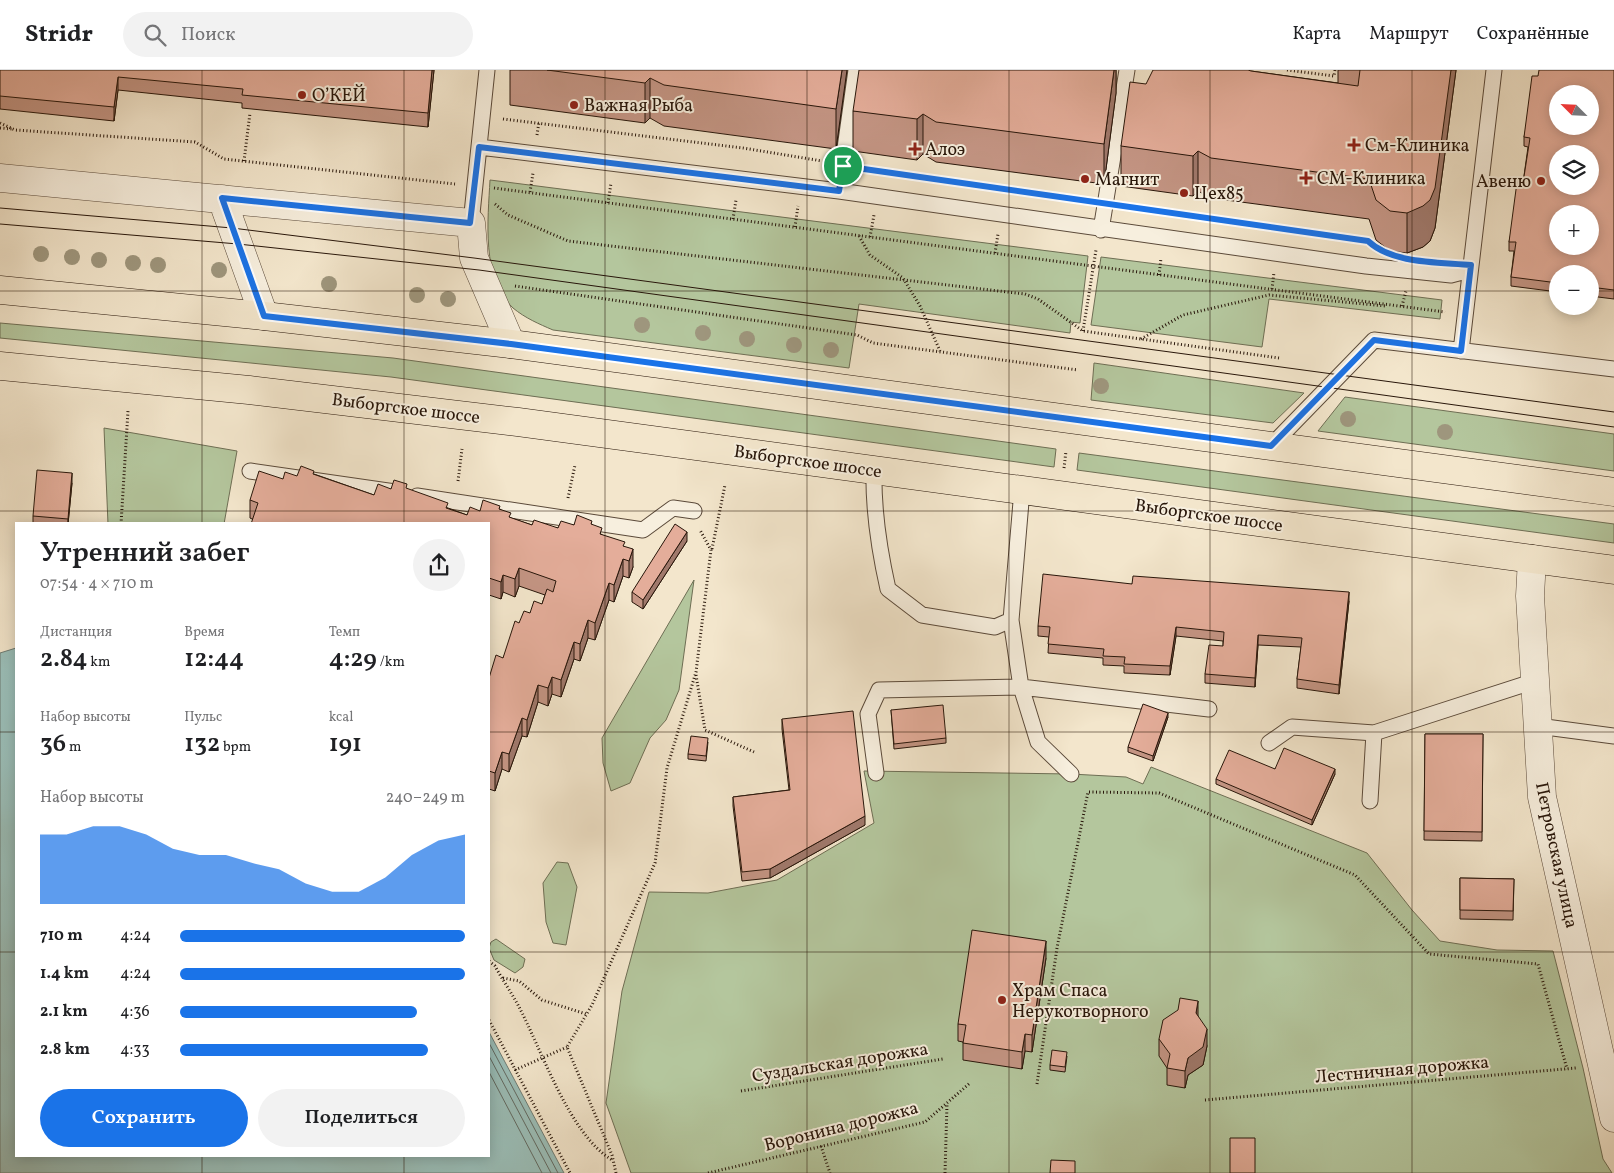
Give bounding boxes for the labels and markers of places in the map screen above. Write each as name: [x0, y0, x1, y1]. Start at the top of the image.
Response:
place label: О’КЕЙ: [312, 84, 366, 109]
marker: О’КЕЙ: [296, 89, 308, 101]
place label: Важная Рыба: [584, 94, 693, 119]
marker: Важная Рыба: [568, 99, 580, 111]
place label: См-Клиника: [1365, 134, 1470, 159]
place label: Алоэ: [925, 138, 965, 163]
marker: См-Клиника: [1347, 138, 1361, 152]
marker: Алоэ: [909, 143, 921, 155]
pin: [822, 145, 864, 187]
place label: СМ-Клиника: [1317, 167, 1426, 192]
place label: Магнит: [1095, 168, 1159, 193]
place label: Авеню: [1476, 170, 1531, 195]
marker: СМ-Клиника: [1299, 171, 1313, 185]
marker: Магнит: [1079, 173, 1091, 185]
marker: Авеню: [1535, 175, 1547, 187]
place label: Цех85: [1194, 182, 1244, 207]
marker: Цех85: [1178, 187, 1190, 199]
place label: Храм Спаса Нерукотворного: [1012, 979, 1149, 1025]
marker: Храм Спаса Нерукотворного: [996, 994, 1008, 1006]

